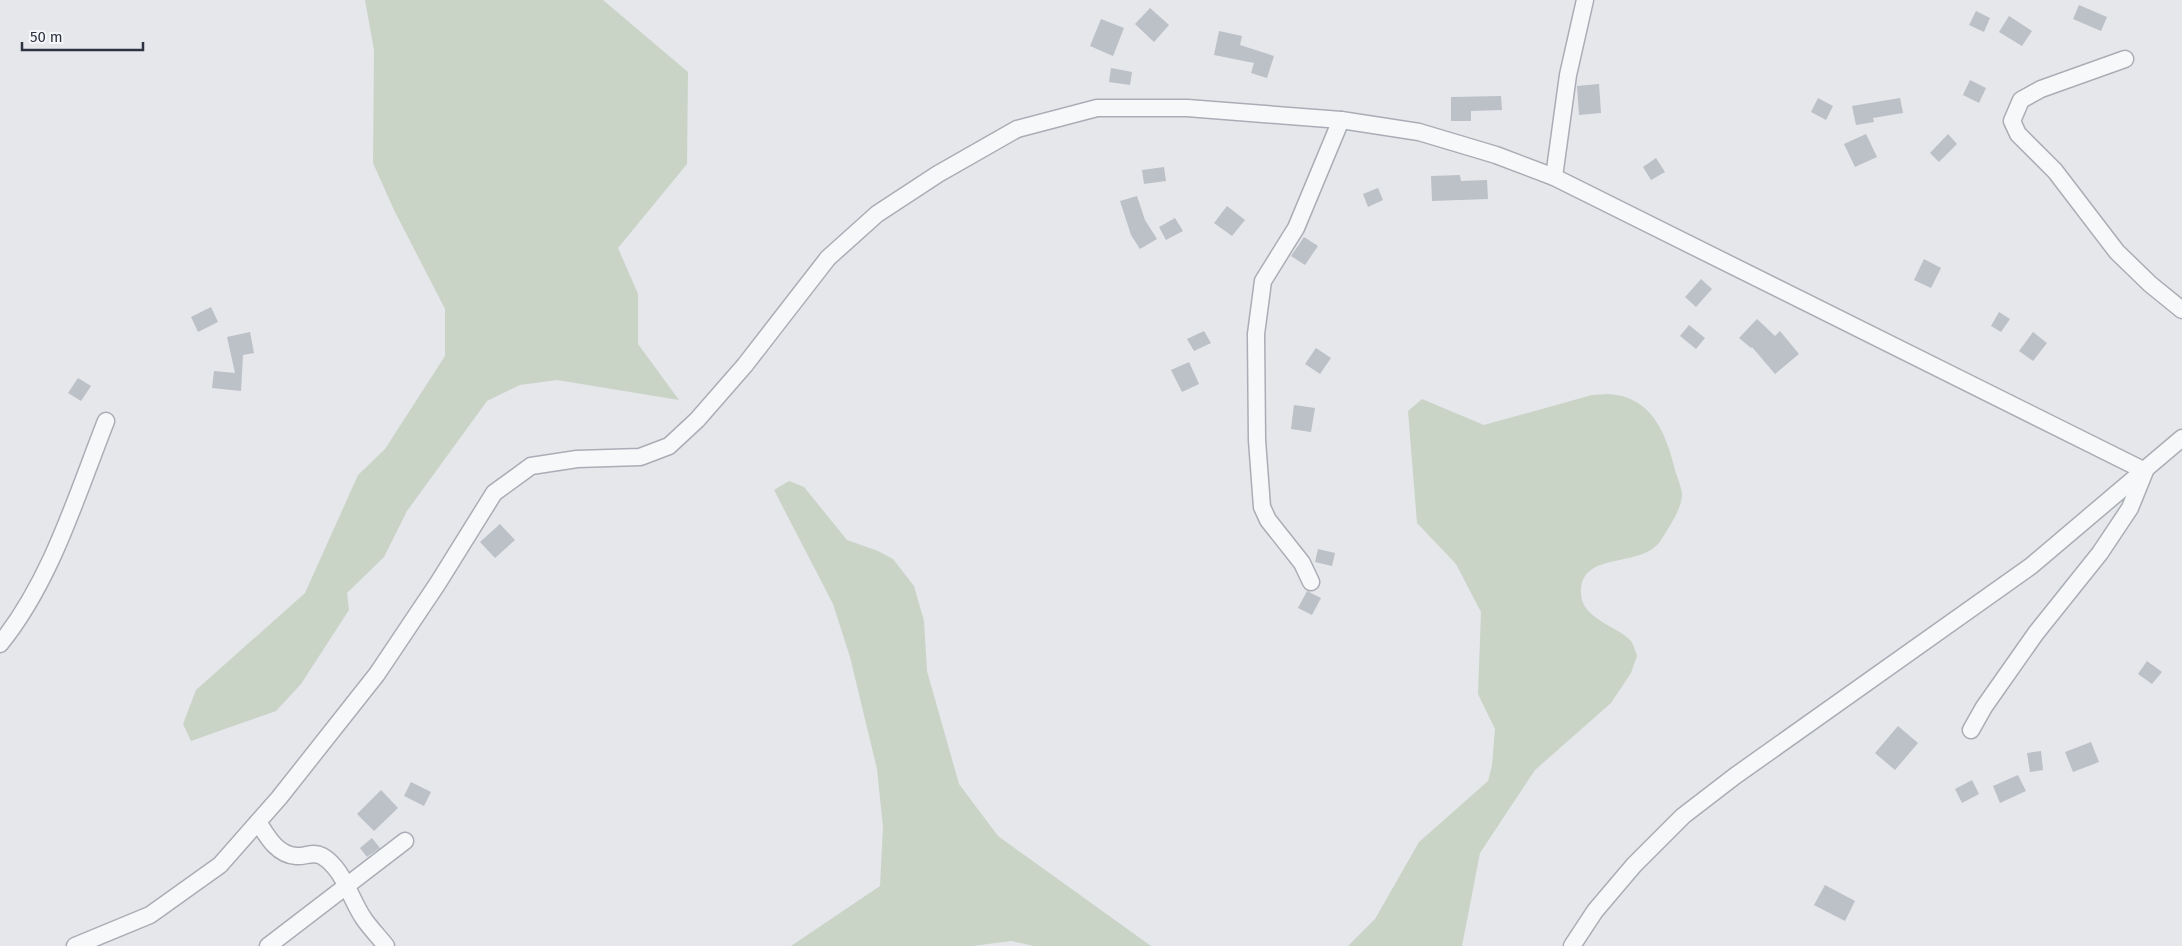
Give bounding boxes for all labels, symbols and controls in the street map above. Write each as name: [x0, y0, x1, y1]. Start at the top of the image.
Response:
scale bar: [22, 20, 144, 52]
text: 50 m: [30, 28, 63, 46]

